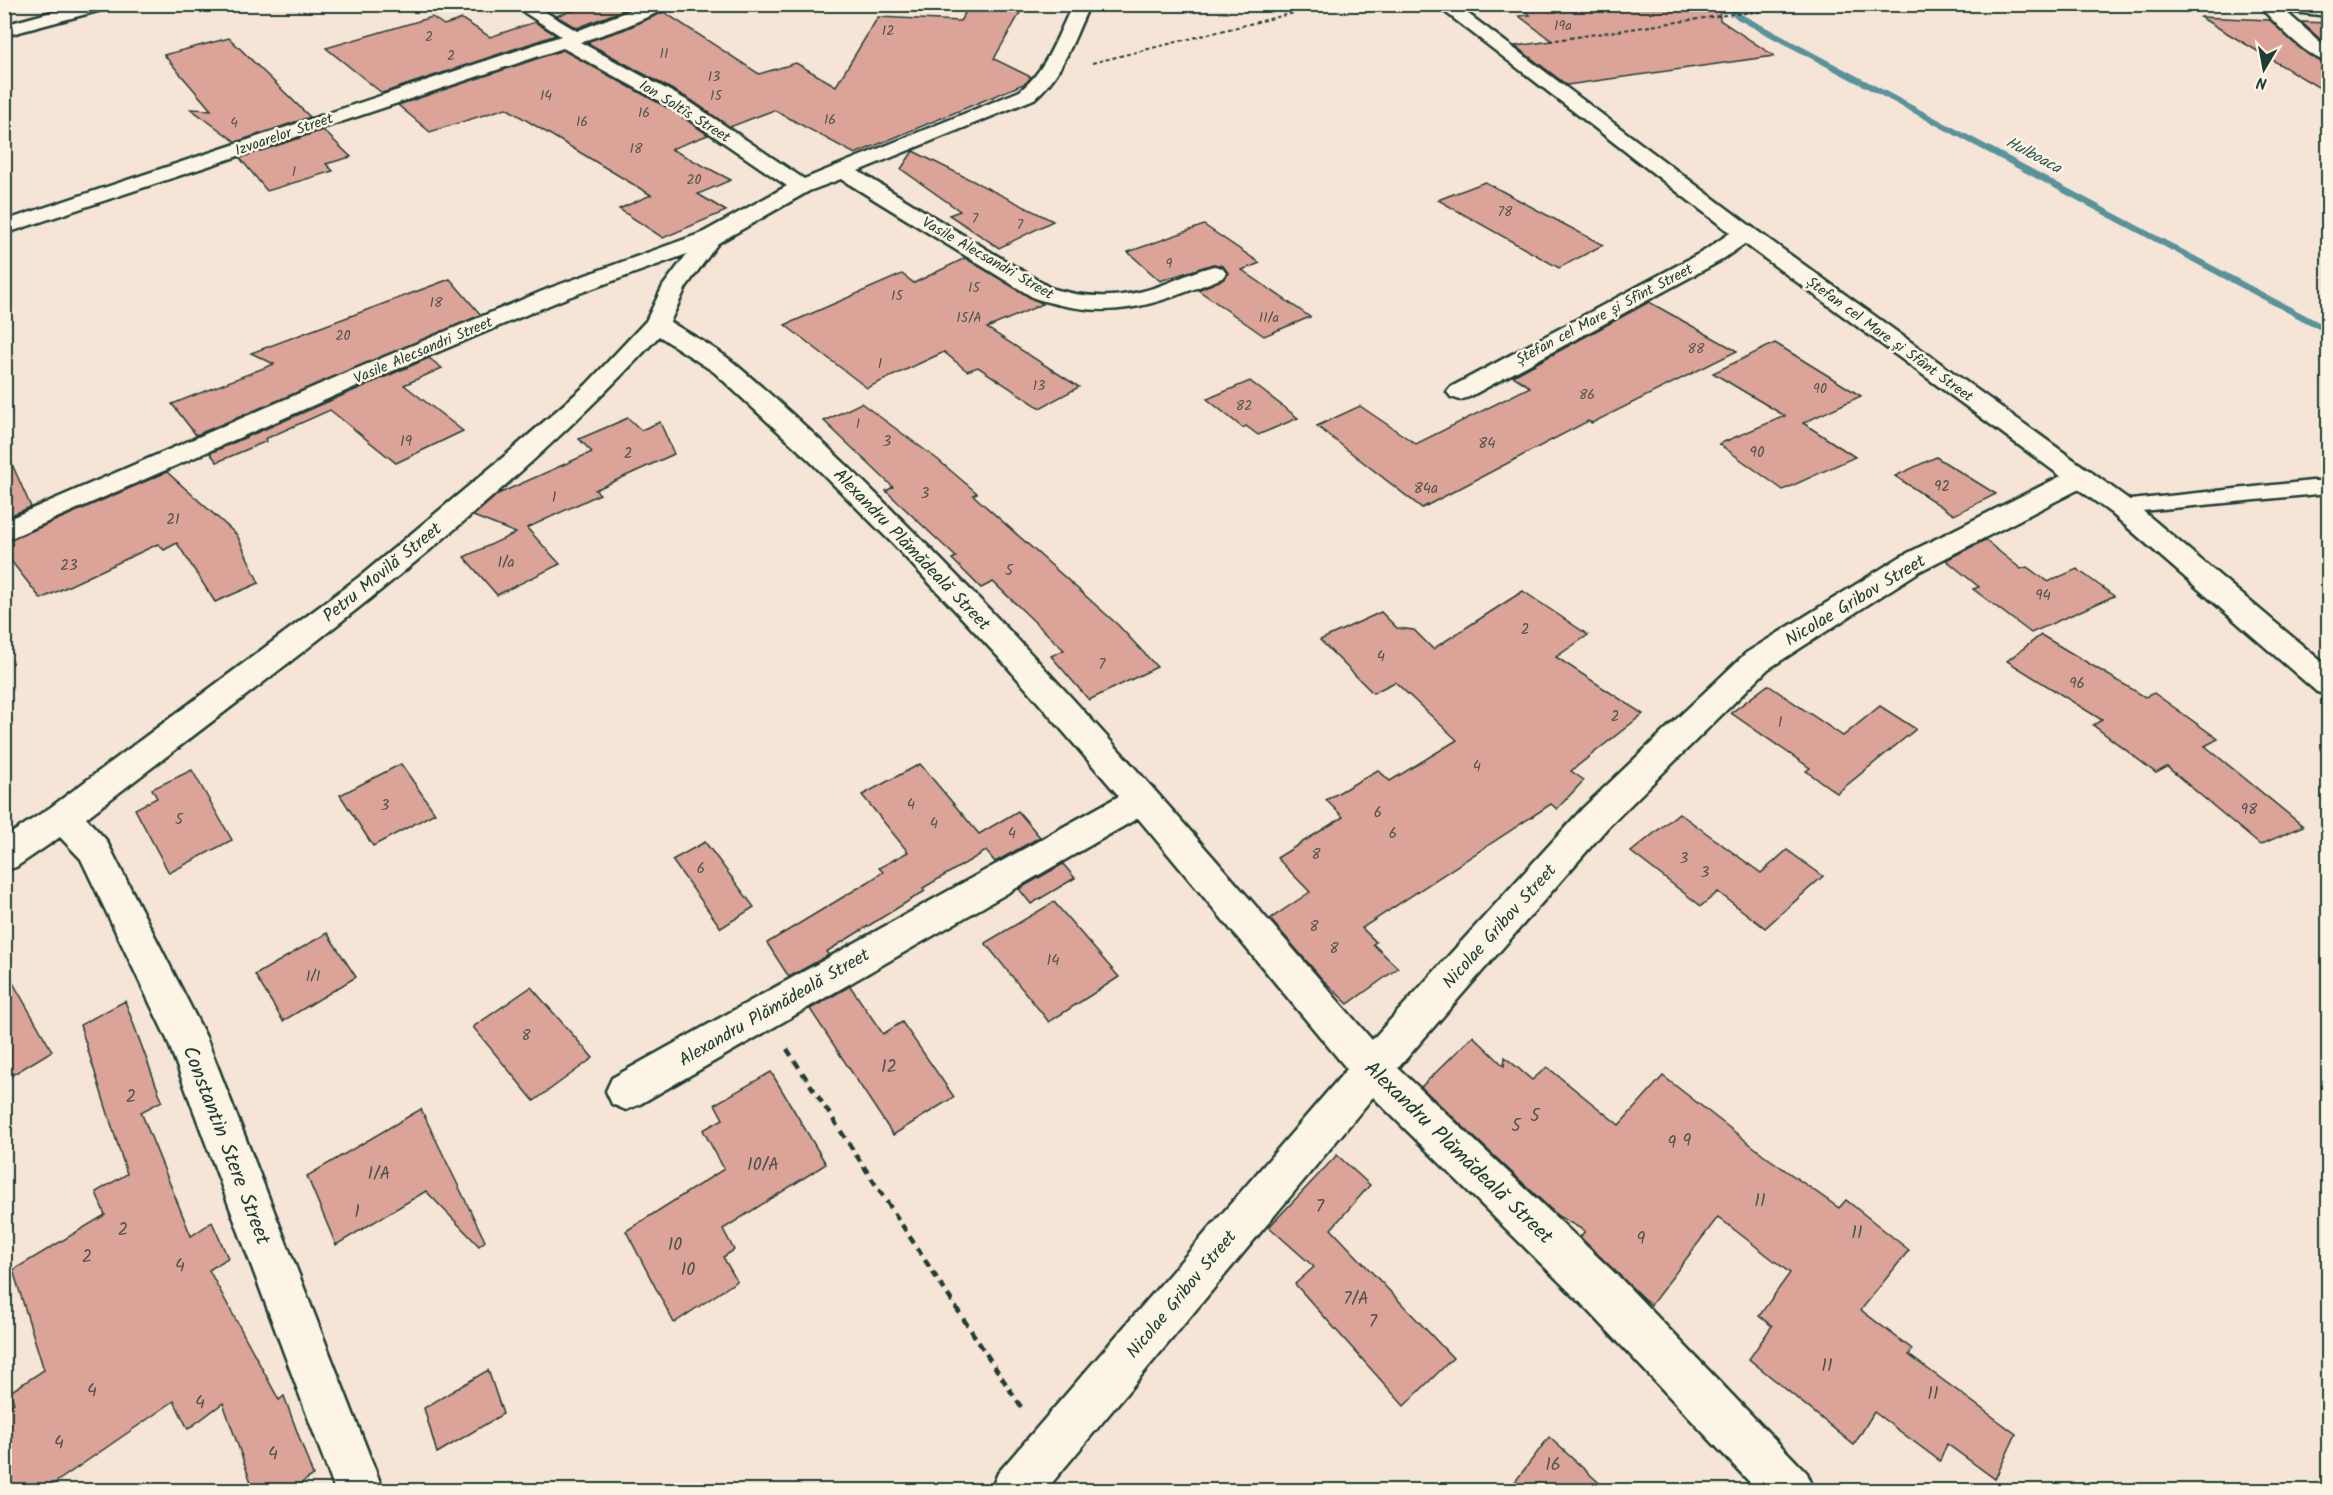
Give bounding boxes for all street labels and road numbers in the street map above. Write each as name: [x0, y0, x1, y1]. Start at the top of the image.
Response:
street label: Ion Soltîs Street: [634, 74, 735, 150]
street label: Izvoarelor Street: [232, 107, 337, 163]
street label: Vasile Alecsandri Street: [917, 211, 1058, 307]
street label: Ștefan cel Mare și Sfînt Street: [1511, 258, 1698, 372]
street label: Ștefan cel Mare și Sfânt Street: [1801, 271, 1978, 409]
street label: Vasile Alecsandri Street: [350, 311, 497, 391]
street label: Alexandru Plămădeală Street: [825, 462, 997, 639]
street label: Petru Movilă Street: [317, 515, 450, 631]
street label: Nicolae Gribov Street: [1780, 547, 1933, 655]
street label: Nicolae Gribov Street: [1436, 857, 1565, 996]
street label: Alexandru Plămădeală Street: [674, 941, 877, 1075]
street label: Constantin Stere Street: [172, 1041, 279, 1251]
street label: Alexandru Plămădeală Street: [1356, 1053, 1561, 1253]
street label: Nicolae Gribov Street: [1120, 1224, 1245, 1366]

